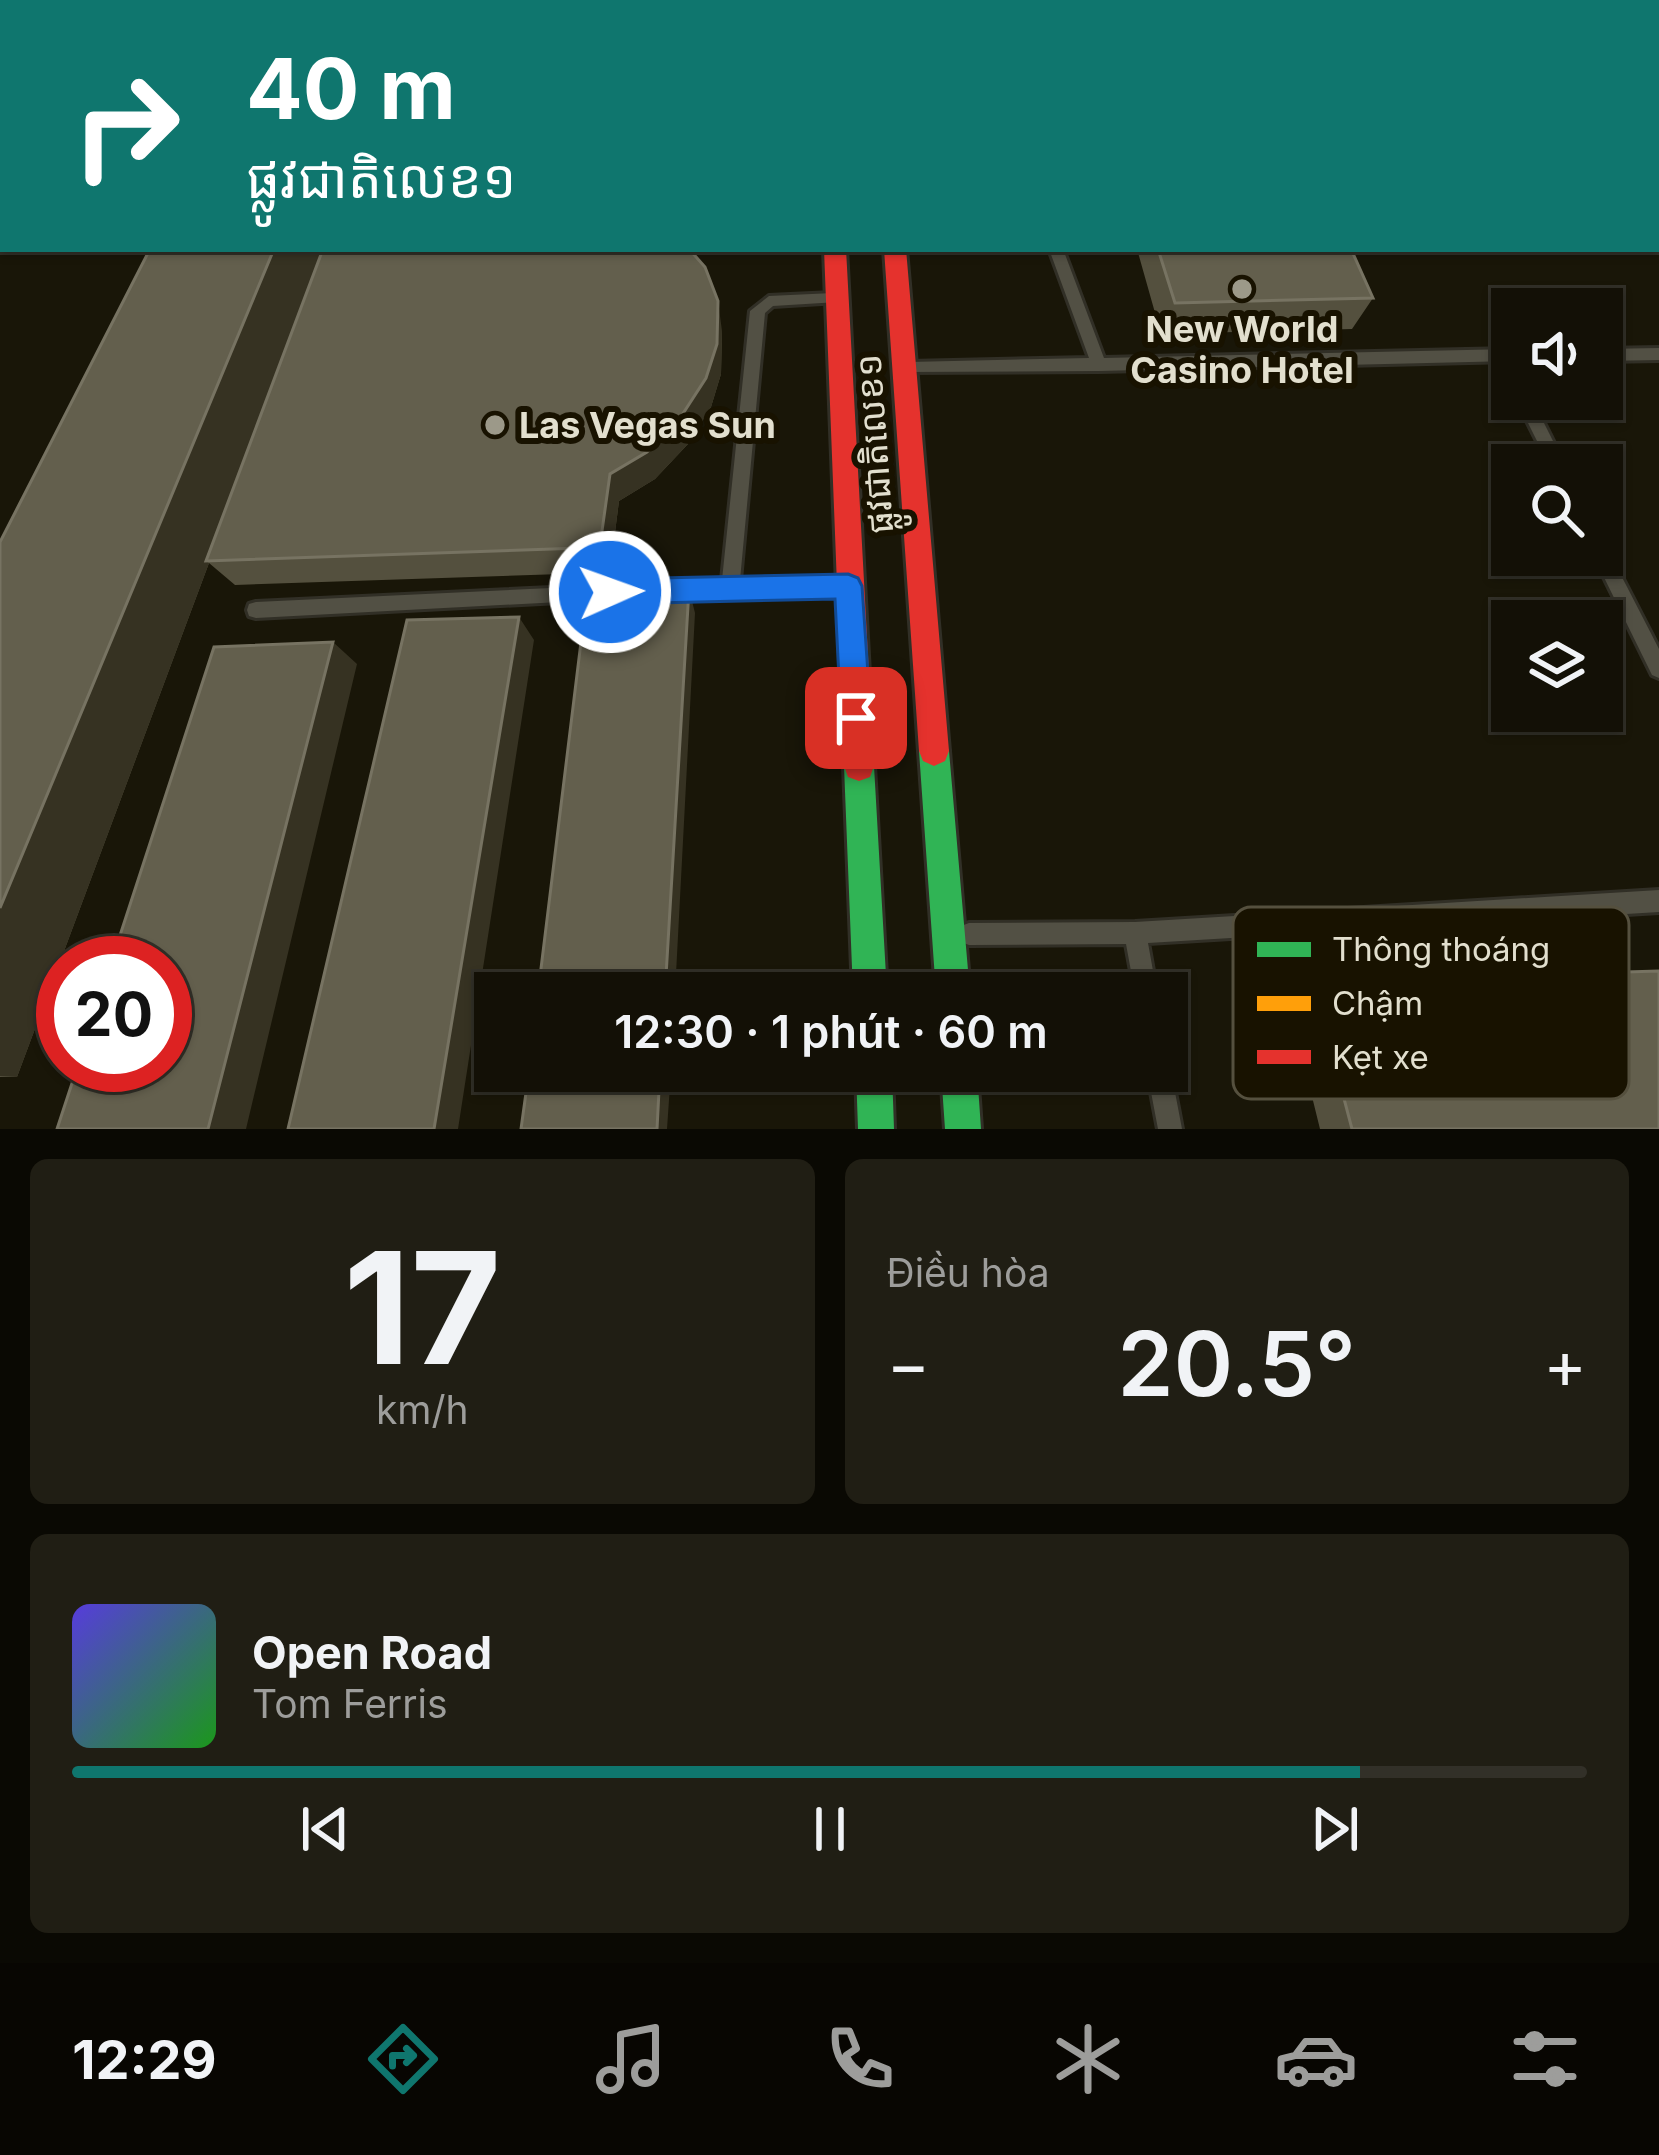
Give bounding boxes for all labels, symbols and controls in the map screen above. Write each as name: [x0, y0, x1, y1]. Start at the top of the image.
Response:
text: 40 m: [246, 38, 456, 139]
icon: right: [48, 48, 204, 204]
text: ផ្លូវជាតិលេខ១: [246, 146, 516, 211]
marker: New World Casino Hotel: [1229, 276, 1255, 302]
map controls: [1491, 288, 1623, 732]
button: sound: [1491, 288, 1623, 420]
place label: New World Casino Hotel: [1130, 307, 1354, 392]
street label: ផ្លូវជាតិលេខ១: [846, 352, 913, 535]
place label: Las Vegas Sun: [519, 403, 776, 447]
marker: Las Vegas Sun: [482, 412, 508, 438]
button: search: [1491, 444, 1623, 576]
position arrow: [547, 529, 673, 655]
button: layers: [1491, 600, 1623, 732]
pin: [805, 667, 907, 769]
icon: arrive: [823, 685, 889, 751]
legend: [1233, 907, 1629, 1099]
text: Thông thoáng: [1332, 929, 1550, 969]
speed limit sign: 20: [36, 936, 192, 1092]
text: Chậm: [1332, 983, 1423, 1023]
text: 12:30 · 1 phút · 60 m: [614, 1004, 1048, 1059]
text: Kẹt xe: [1332, 1037, 1429, 1077]
text: 17: [343, 1213, 501, 1402]
text: Điều hòa: [887, 1249, 1050, 1296]
text: 20.5°: [1118, 1309, 1356, 1418]
text: −: [887, 1324, 930, 1404]
text: +: [1543, 1324, 1587, 1404]
text: km/h: [376, 1386, 469, 1433]
text: Open Road: [252, 1625, 492, 1680]
text: Tom Ferris: [252, 1680, 447, 1727]
icon: previous: [292, 1796, 358, 1862]
icon: pause: [797, 1796, 863, 1862]
icon: next: [1302, 1796, 1368, 1862]
icon: directions: [361, 2017, 445, 2101]
icon: music: [589, 2017, 673, 2101]
icon: phone: [818, 2017, 902, 2101]
icon: climate: [1046, 2017, 1130, 2101]
icon: car: [1274, 2017, 1358, 2101]
icon: filters: [1503, 2017, 1587, 2101]
text: 12:29: [72, 2027, 217, 2092]

